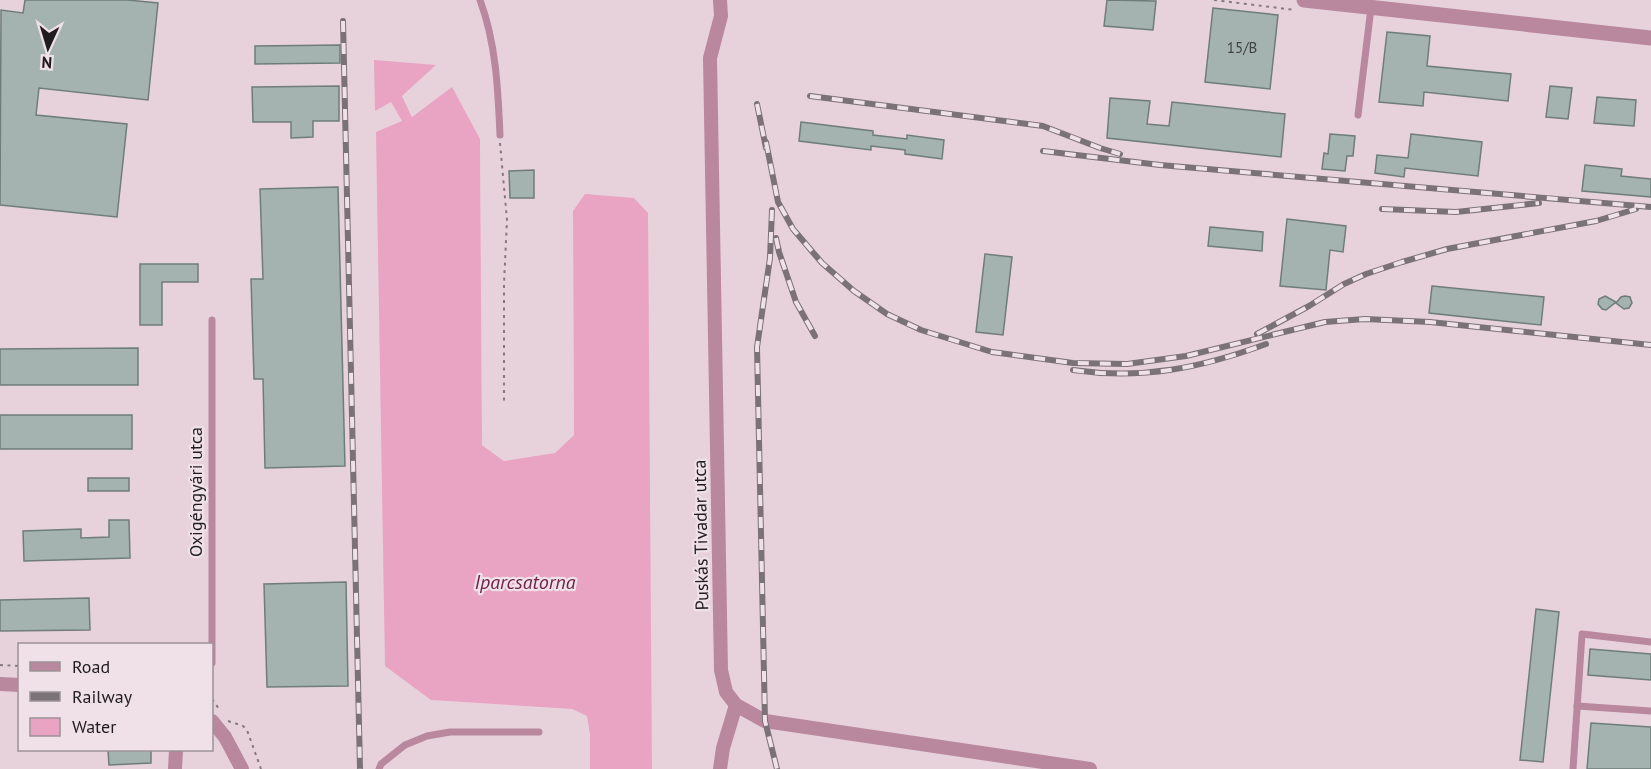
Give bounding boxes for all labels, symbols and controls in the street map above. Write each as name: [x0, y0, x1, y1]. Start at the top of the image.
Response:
north arrow: [18, 18, 78, 78]
house number: 15/B: [1227, 38, 1257, 57]
text: N: [41, 53, 53, 73]
street label: Oxigéngyári utca: [184, 427, 207, 557]
street label: Puskás Tivadar utca: [688, 459, 713, 611]
water label: Iparcsatorna: [474, 569, 576, 595]
legend: [18, 643, 213, 751]
text: Road: [72, 655, 110, 678]
text: Railway: [72, 685, 133, 708]
text: Water: [72, 715, 116, 738]

